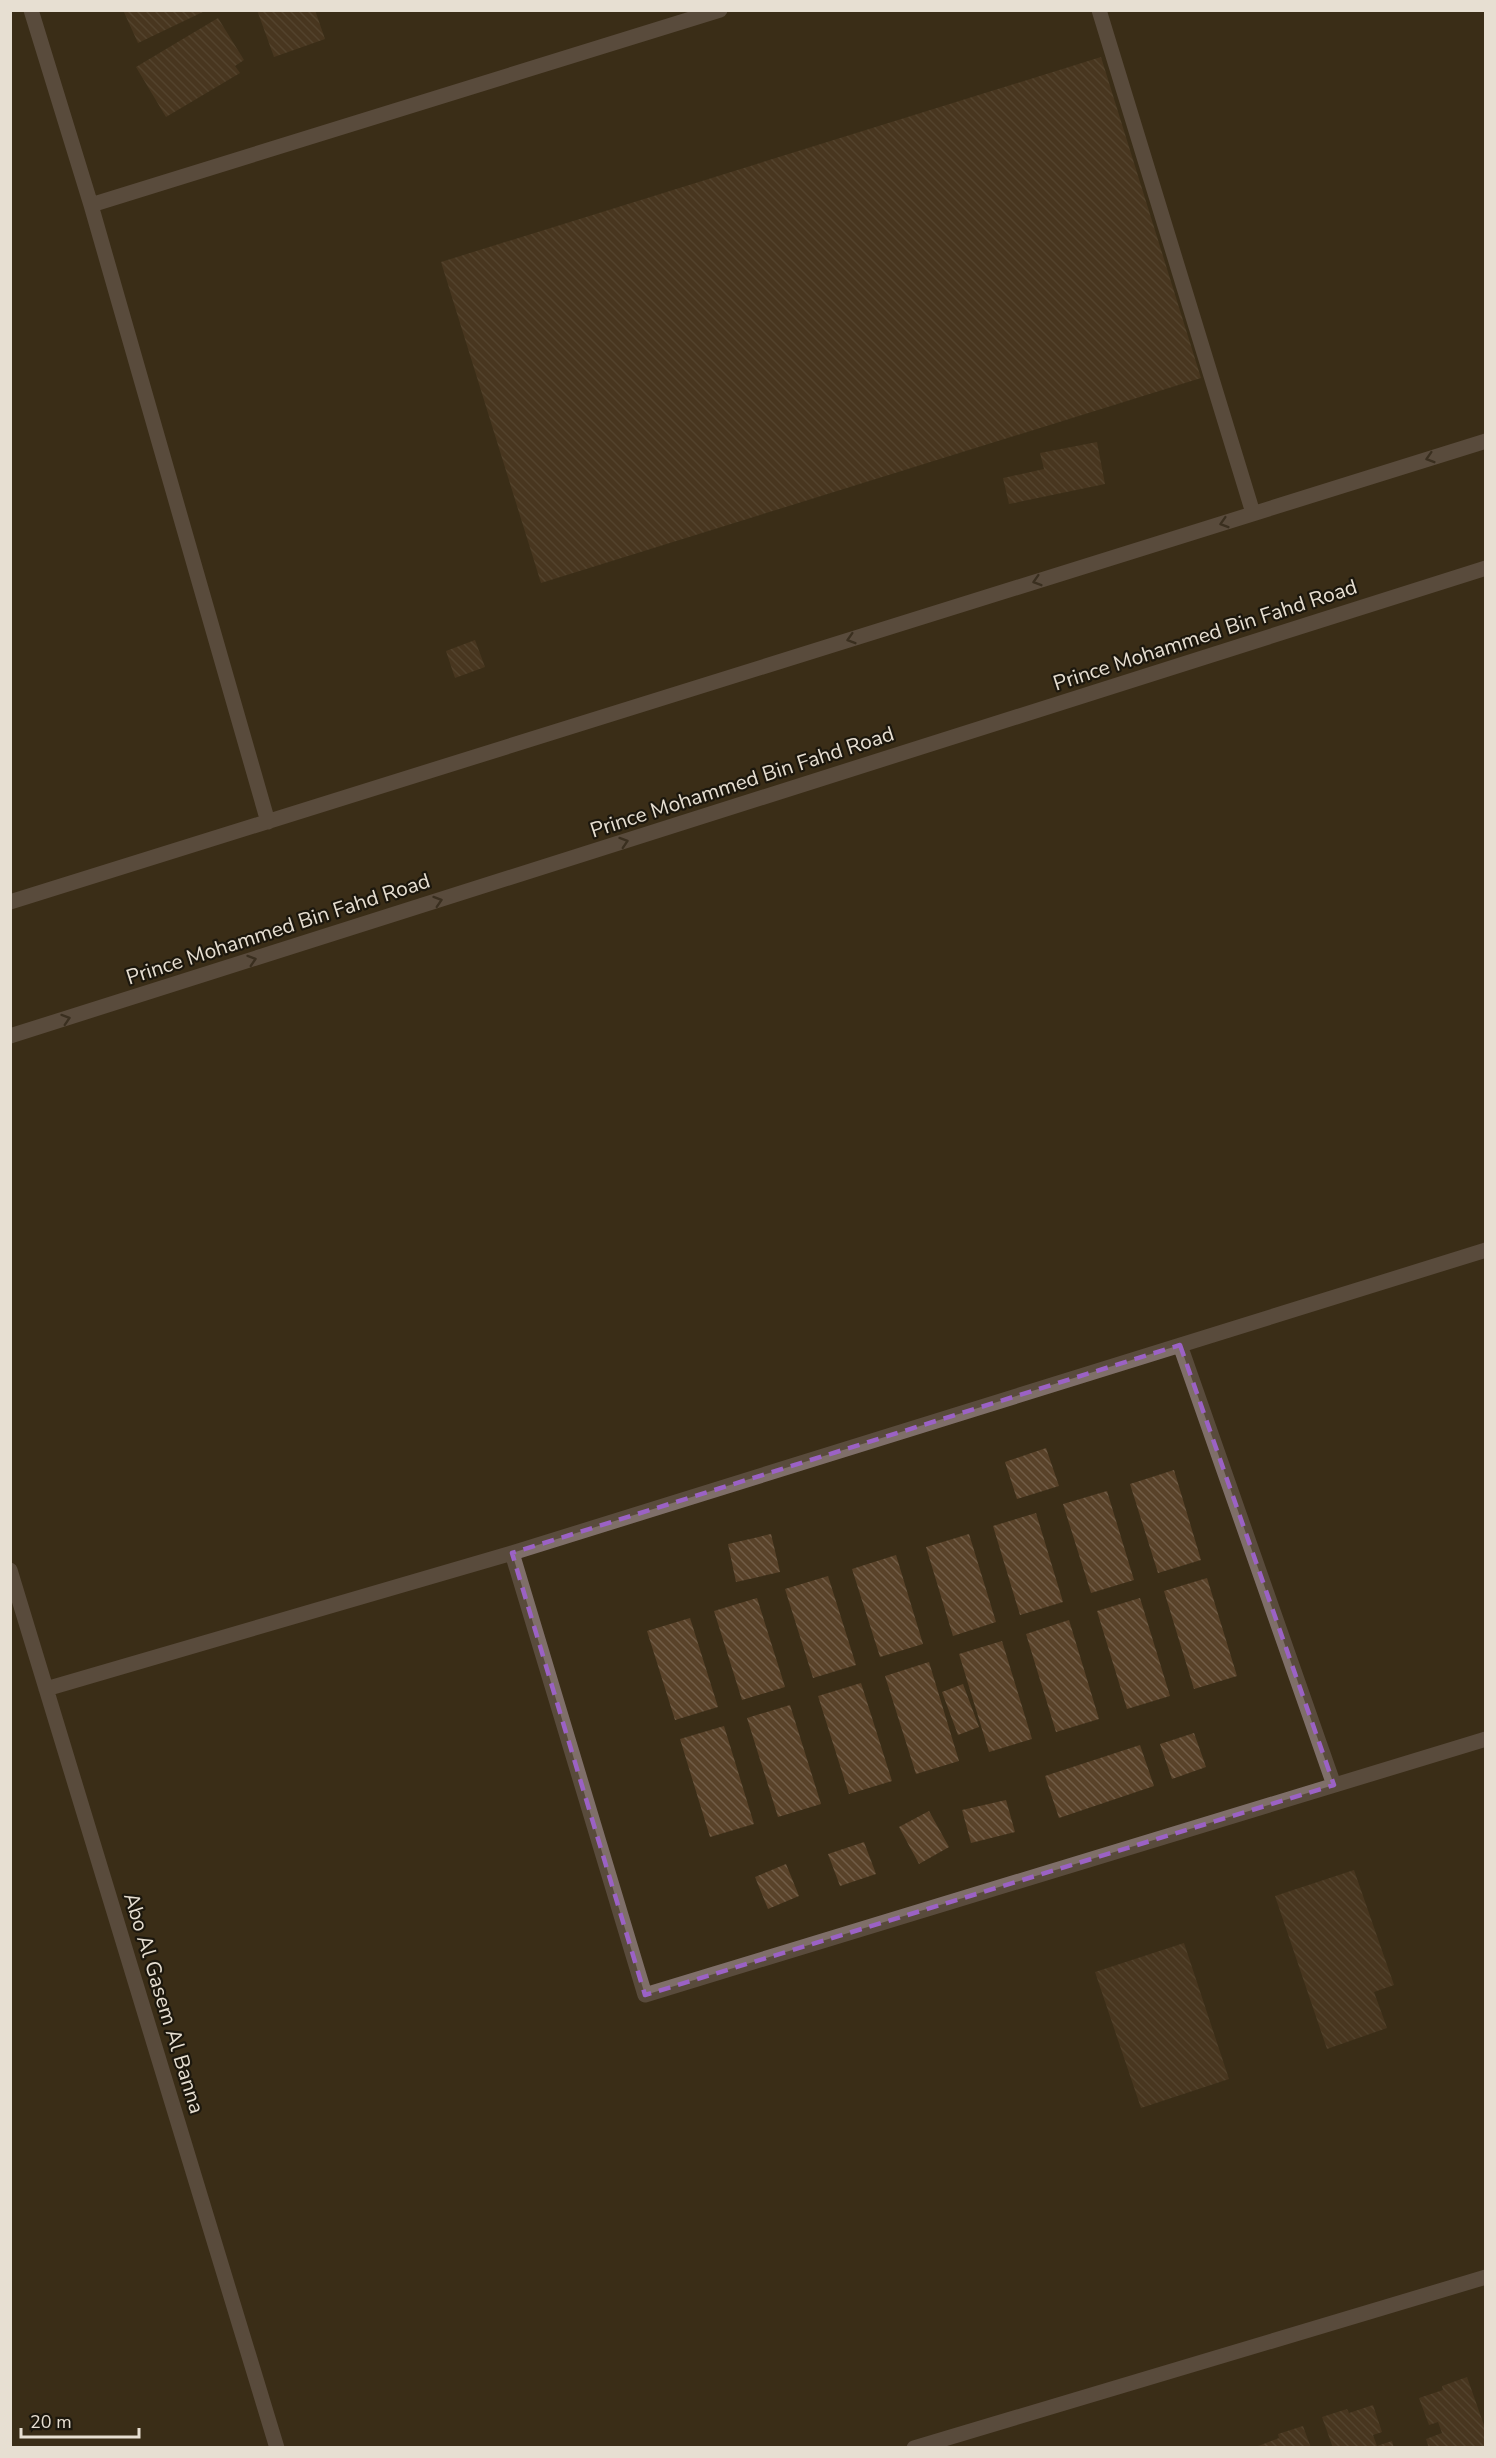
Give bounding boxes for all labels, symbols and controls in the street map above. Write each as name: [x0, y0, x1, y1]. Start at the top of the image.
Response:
one-way arrow: [1425, 451, 1436, 463]
one-way arrow: [1219, 515, 1229, 528]
street label: Prince Mohammed Bin Fahd Road: [1049, 573, 1361, 697]
one-way arrow: [1032, 574, 1043, 586]
one-way arrow: [846, 632, 857, 644]
street label: Prince Mohammed Bin Fahd Road: [586, 720, 898, 844]
one-way arrow: [618, 837, 629, 849]
street label: Prince Mohammed Bin Fahd Road: [122, 867, 434, 991]
one-way arrow: [432, 896, 443, 908]
one-way arrow: [246, 955, 257, 967]
one-way arrow: [60, 1014, 71, 1026]
street label: Abo Al Gasem Al Banna: [117, 1889, 211, 2117]
scale bar: [21, 2401, 140, 2439]
text: 20 m: [30, 2410, 72, 2434]

